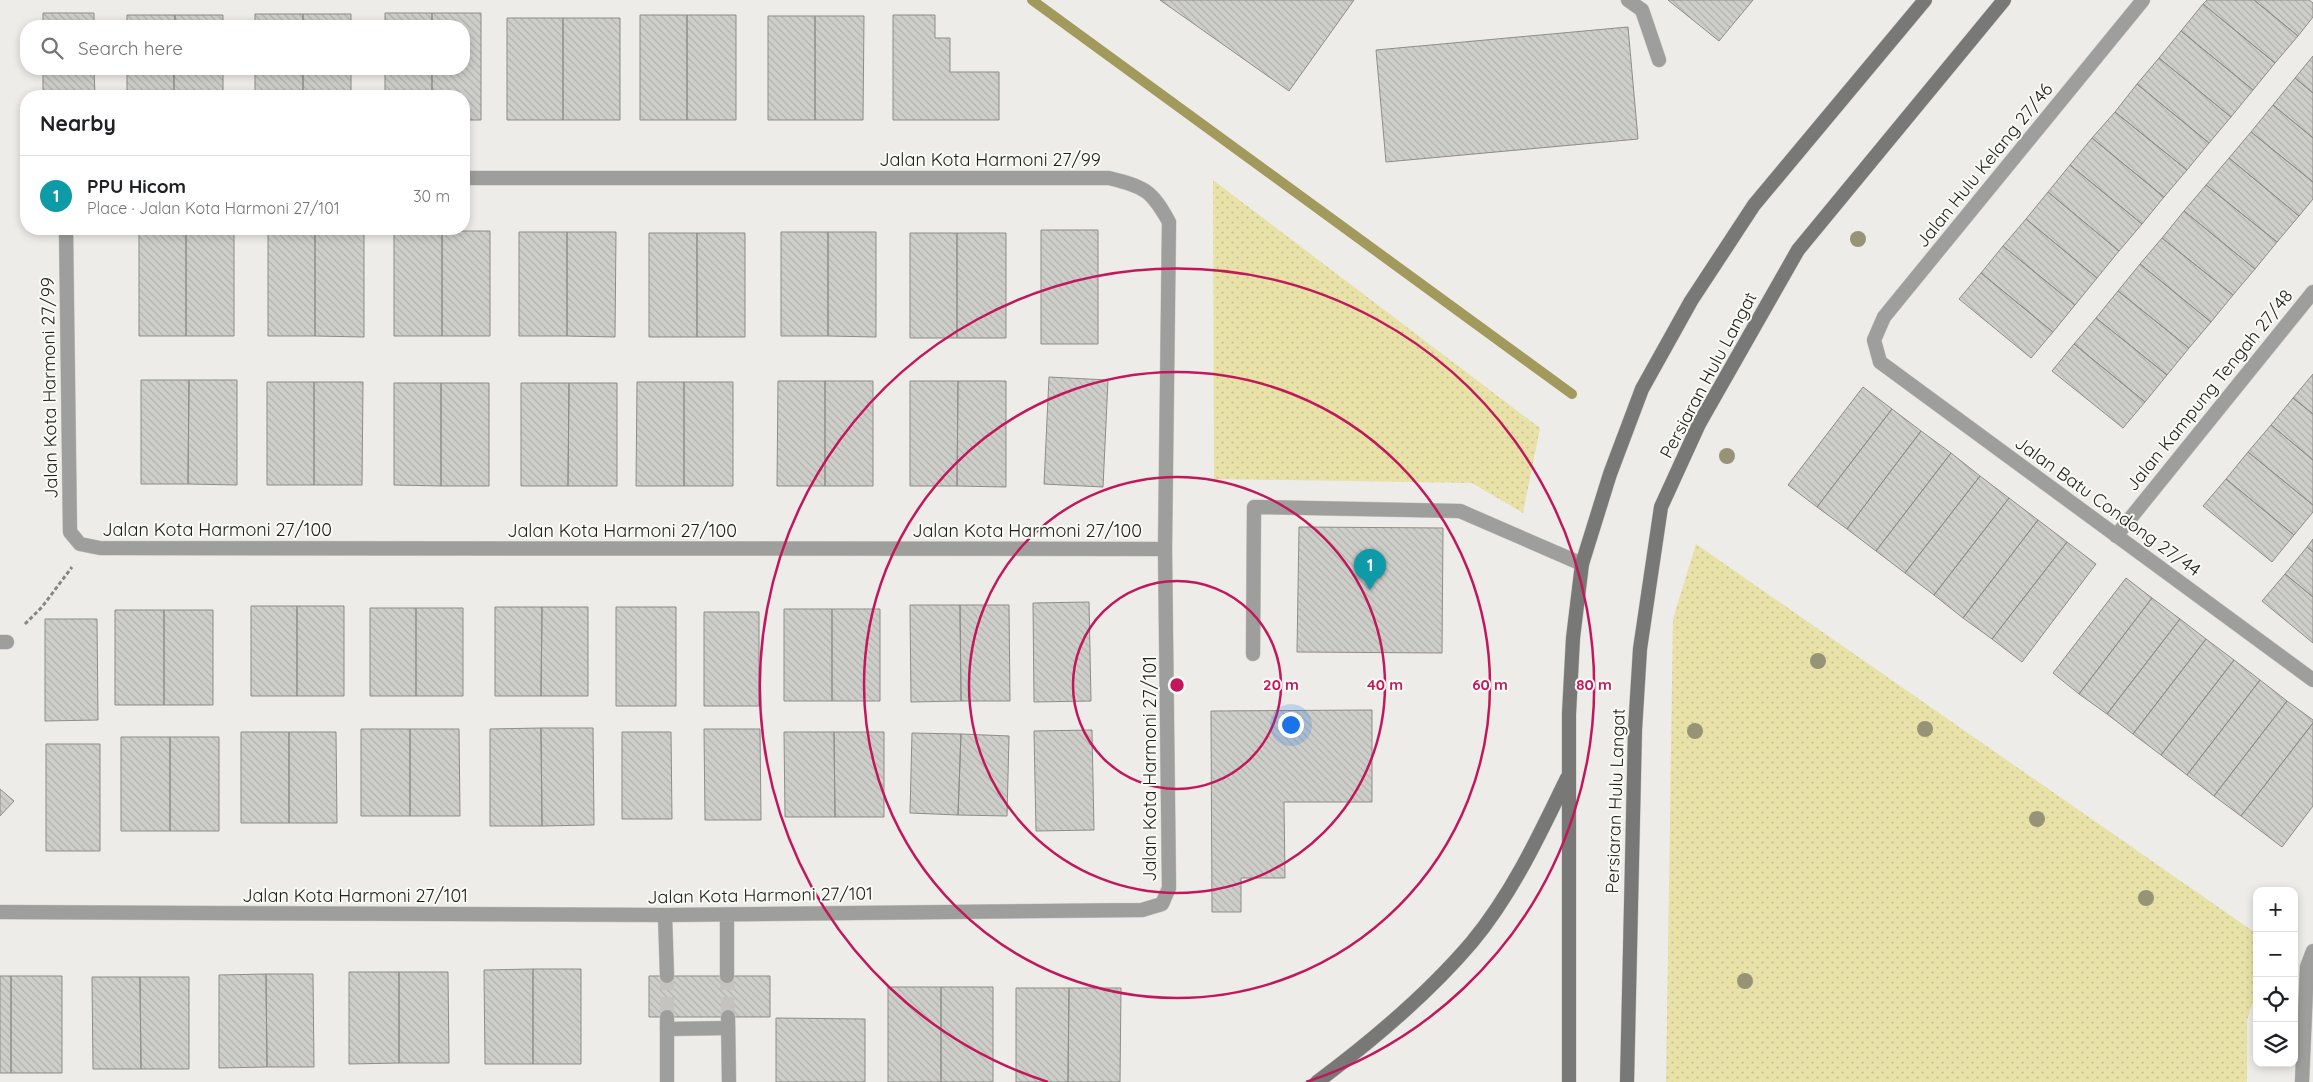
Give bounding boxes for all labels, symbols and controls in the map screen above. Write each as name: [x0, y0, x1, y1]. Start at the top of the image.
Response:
search box: [20, 20, 470, 75]
icon: search: [38, 34, 66, 62]
text: Search here: [78, 36, 183, 60]
street label: Jalan Hulu Kelang 27/46: [1911, 78, 2058, 252]
text: Nearby: [40, 110, 116, 136]
street label: Jalan Kota Harmoni 27/99: [879, 148, 1101, 171]
text: PPU Hicom: [87, 174, 186, 198]
text: 1: [53, 186, 59, 206]
text: 30 m: [413, 186, 450, 206]
text: Place · Jalan Kota Harmoni 27/101: [87, 198, 340, 218]
street label: Jalan Kota Harmoni 27/99: [36, 277, 62, 499]
street label: Jalan Kampung Tengah 27/48: [2121, 285, 2297, 495]
street label: Persiaran Hulu Langat: [1654, 288, 1762, 462]
street label: Jalan Batu Condong 27/44: [2011, 431, 2205, 581]
street label: Jalan Kota Harmoni 27/100: [102, 518, 332, 541]
street label: Jalan Kota Harmoni 27/100: [507, 519, 737, 542]
street label: Jalan Kota Harmoni 27/100: [912, 519, 1142, 542]
pin: 1: [1354, 549, 1386, 590]
street label: Jalan Kota Harmoni 27/101: [1138, 656, 1161, 882]
text: 20 m: [1263, 675, 1299, 694]
text: 40 m: [1367, 675, 1403, 694]
text: 60 m: [1472, 675, 1508, 694]
text: 80 m: [1576, 675, 1612, 694]
centre of rings: [1168, 676, 1186, 694]
street label: Persiaran Hulu Langat: [1600, 708, 1630, 894]
your location: [1278, 712, 1304, 738]
street label: Jalan Kota Harmoni 27/101: [647, 882, 873, 908]
street label: Jalan Kota Harmoni 27/101: [242, 884, 468, 907]
map controls: [2253, 887, 2298, 1067]
button: +: [2253, 887, 2298, 932]
button: −: [2253, 932, 2298, 977]
button: locate: [2253, 977, 2298, 1022]
button: layers: [2253, 1022, 2298, 1067]

